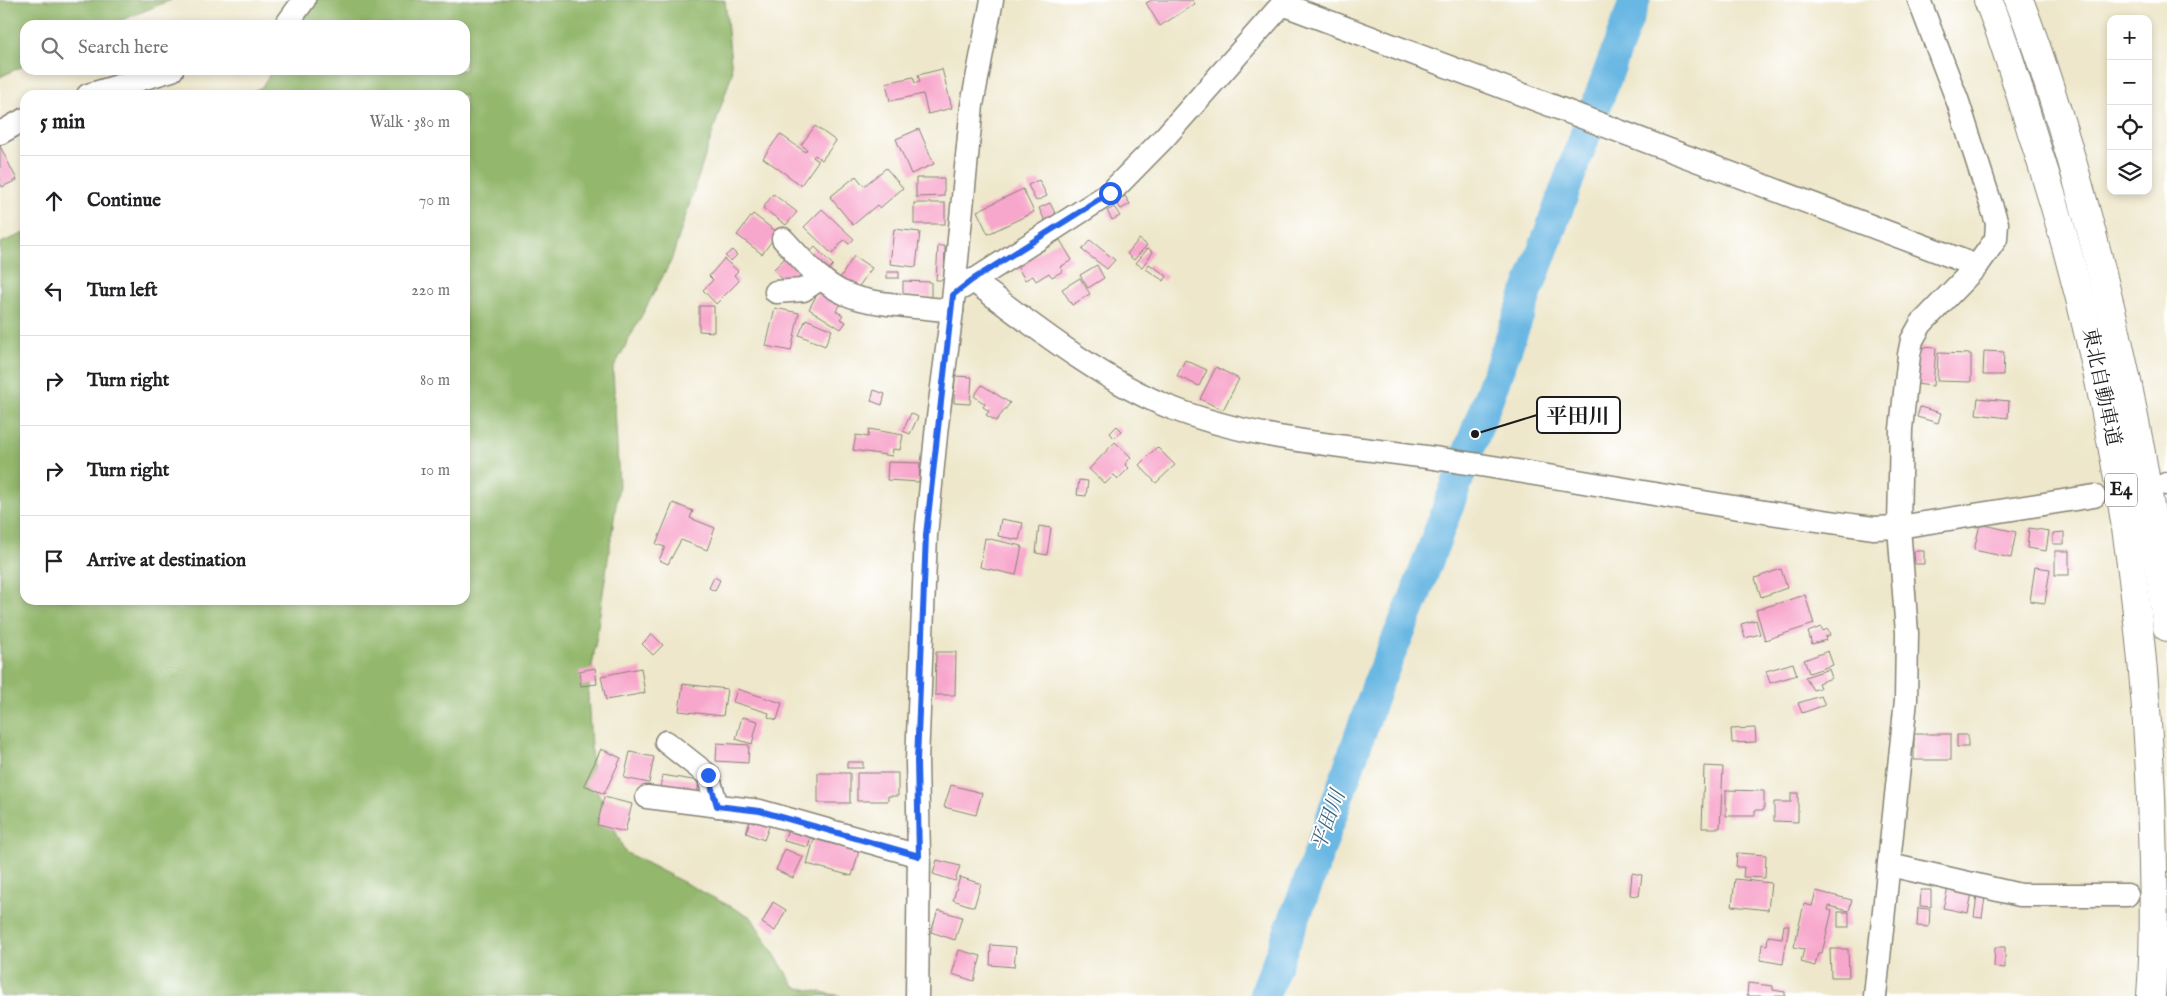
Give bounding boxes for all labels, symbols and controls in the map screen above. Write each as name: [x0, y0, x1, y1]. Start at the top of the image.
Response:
map controls: [2107, 15, 2152, 195]
button: +: [2107, 15, 2152, 60]
search box: [20, 20, 470, 75]
icon: search: [38, 34, 66, 62]
text: Search here: [78, 36, 169, 60]
button: −: [2107, 60, 2152, 105]
button: locate: [2107, 105, 2152, 150]
text: 5 min: [40, 109, 85, 136]
text: Walk · 380 m: [369, 113, 450, 133]
button: layers: [2107, 150, 2152, 195]
route start: [1099, 182, 1122, 205]
icon: ahead: [40, 187, 68, 215]
text: Continue: [87, 189, 161, 213]
text: 70 m: [419, 191, 450, 211]
icon: left: [40, 277, 68, 305]
text: Turn left: [87, 279, 158, 303]
text: 220 m: [411, 281, 450, 301]
street label: 東北自動車道: [2076, 326, 2126, 448]
icon: right: [40, 367, 68, 395]
text: Turn right: [87, 369, 169, 393]
text: 80 m: [420, 371, 450, 391]
callout: 平田川: [1537, 397, 1620, 433]
text: 平田川: [1547, 404, 1610, 431]
icon: right: [40, 457, 68, 485]
text: Turn right: [87, 459, 169, 483]
text: 10 m: [420, 461, 450, 481]
road number: E4: [2105, 474, 2137, 506]
icon: arrive: [40, 547, 68, 575]
text: Arrive at destination: [87, 549, 246, 573]
route end: [697, 764, 720, 787]
water label: 平田川: [1306, 785, 1353, 855]

